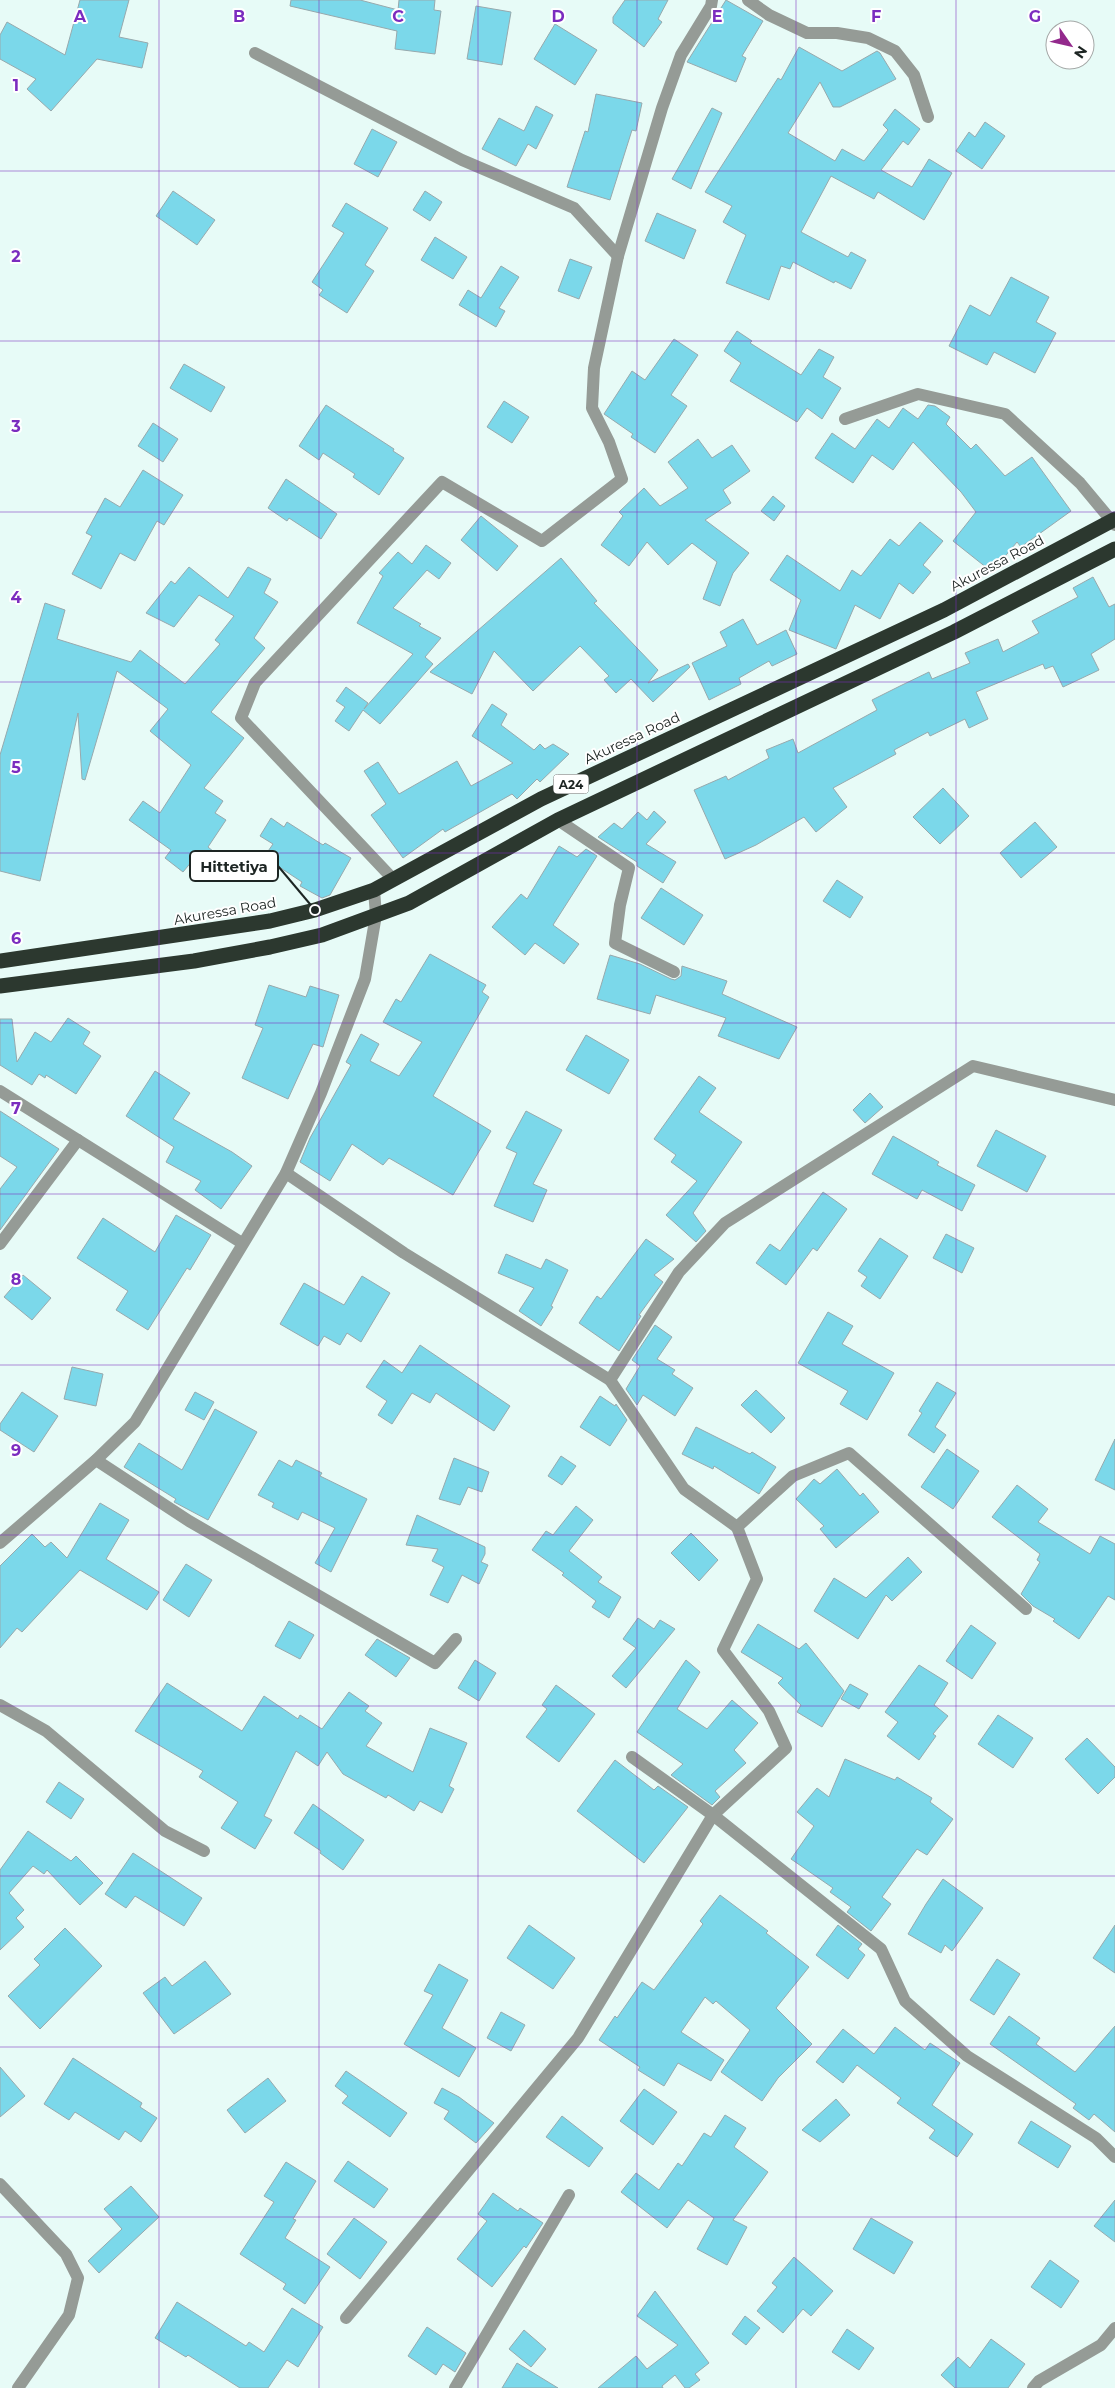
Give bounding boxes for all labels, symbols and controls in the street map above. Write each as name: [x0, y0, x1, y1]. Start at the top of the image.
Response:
text: A: [73, 7, 87, 26]
text: B: [233, 7, 245, 26]
text: C: [392, 7, 404, 26]
text: D: [551, 7, 565, 26]
text: E: [712, 7, 722, 26]
text: F: [871, 7, 881, 26]
text: G: [1029, 7, 1041, 26]
north arrow: [1045, 20, 1095, 70]
text: N: [1070, 43, 1091, 62]
text: 1: [13, 76, 19, 95]
text: 2: [11, 247, 21, 266]
text: 3: [10, 417, 21, 436]
street label: Akuressa Road: [947, 531, 1047, 595]
text: 4: [10, 588, 22, 607]
street label: Akuressa Road: [581, 708, 683, 768]
text: 5: [11, 758, 21, 777]
road number: A24: [554, 774, 588, 794]
callout: Hittetiya: [190, 851, 278, 881]
text: Hittetiya: [200, 857, 268, 876]
street label: Akuressa Road: [172, 893, 278, 929]
text: 6: [11, 929, 21, 948]
text: 7: [11, 1099, 21, 1118]
text: 8: [11, 1270, 21, 1289]
text: 9: [11, 1441, 21, 1460]

